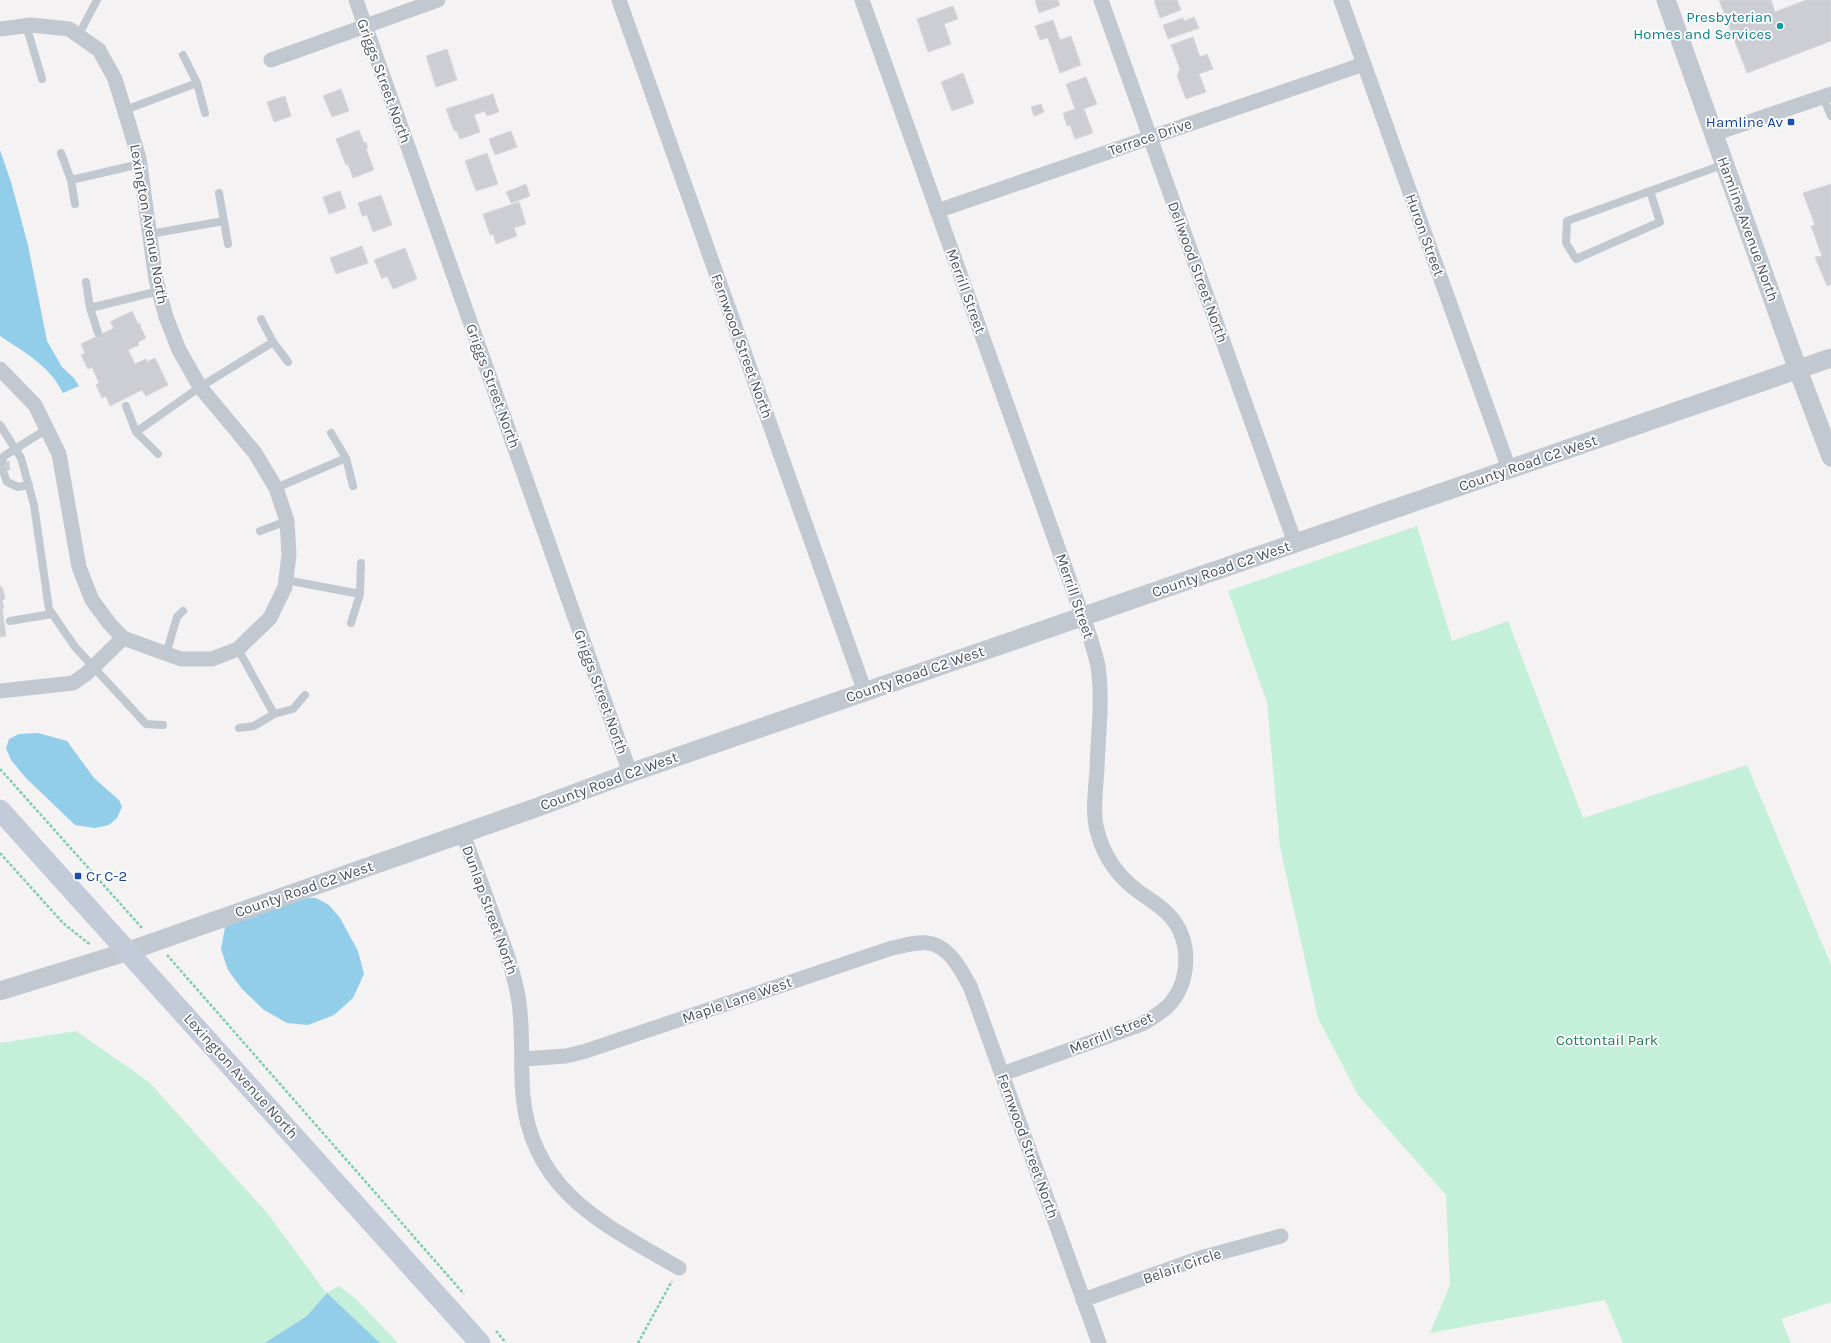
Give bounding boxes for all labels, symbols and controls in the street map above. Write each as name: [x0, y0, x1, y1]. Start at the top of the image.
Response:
place label: Presbyterian Homes and Services: [1633, 8, 1772, 43]
street label: Griggs Street North: [353, 16, 415, 146]
marker: Presbyterian Homes and Services: [1775, 21, 1785, 31]
place label: Hamline Av: [1706, 113, 1783, 131]
street label: Terrace Drive: [1106, 114, 1194, 160]
marker: Hamline Av: [1786, 117, 1796, 127]
street label: Lexington Avenue North: [126, 142, 172, 306]
street label: Hamline Avenue North: [1713, 154, 1783, 304]
street label: Huron Street: [1402, 191, 1448, 279]
street label: Dellwood Street North: [1164, 199, 1232, 345]
street label: Merrill Street: [942, 246, 990, 336]
street label: Fernwood Street North: [707, 271, 777, 421]
street label: Griggs Street North: [462, 321, 524, 451]
street label: County Road C2 West: [1456, 431, 1600, 495]
street label: County Road C2 West: [1149, 537, 1293, 601]
street label: Merrill Street: [1052, 551, 1098, 641]
street label: Griggs Street North: [570, 627, 632, 757]
street label: County Road C2 West: [843, 642, 987, 706]
street label: County Road C2 West: [538, 748, 681, 814]
street label: Dunlap Street North: [458, 843, 522, 977]
street label: County Road C2 West: [232, 857, 376, 921]
place label: Cr C-2: [86, 867, 127, 885]
marker: Cr C-2: [73, 871, 83, 881]
street label: Maple Lane West: [680, 973, 795, 1027]
street label: Merrill Street: [1066, 1008, 1156, 1058]
street label: Lexington Avenue North: [180, 1010, 302, 1142]
park label: Cottontail Park: [1556, 1031, 1658, 1049]
street label: Fernwood Street North: [993, 1071, 1063, 1221]
street label: Belair Circle: [1140, 1244, 1224, 1288]

